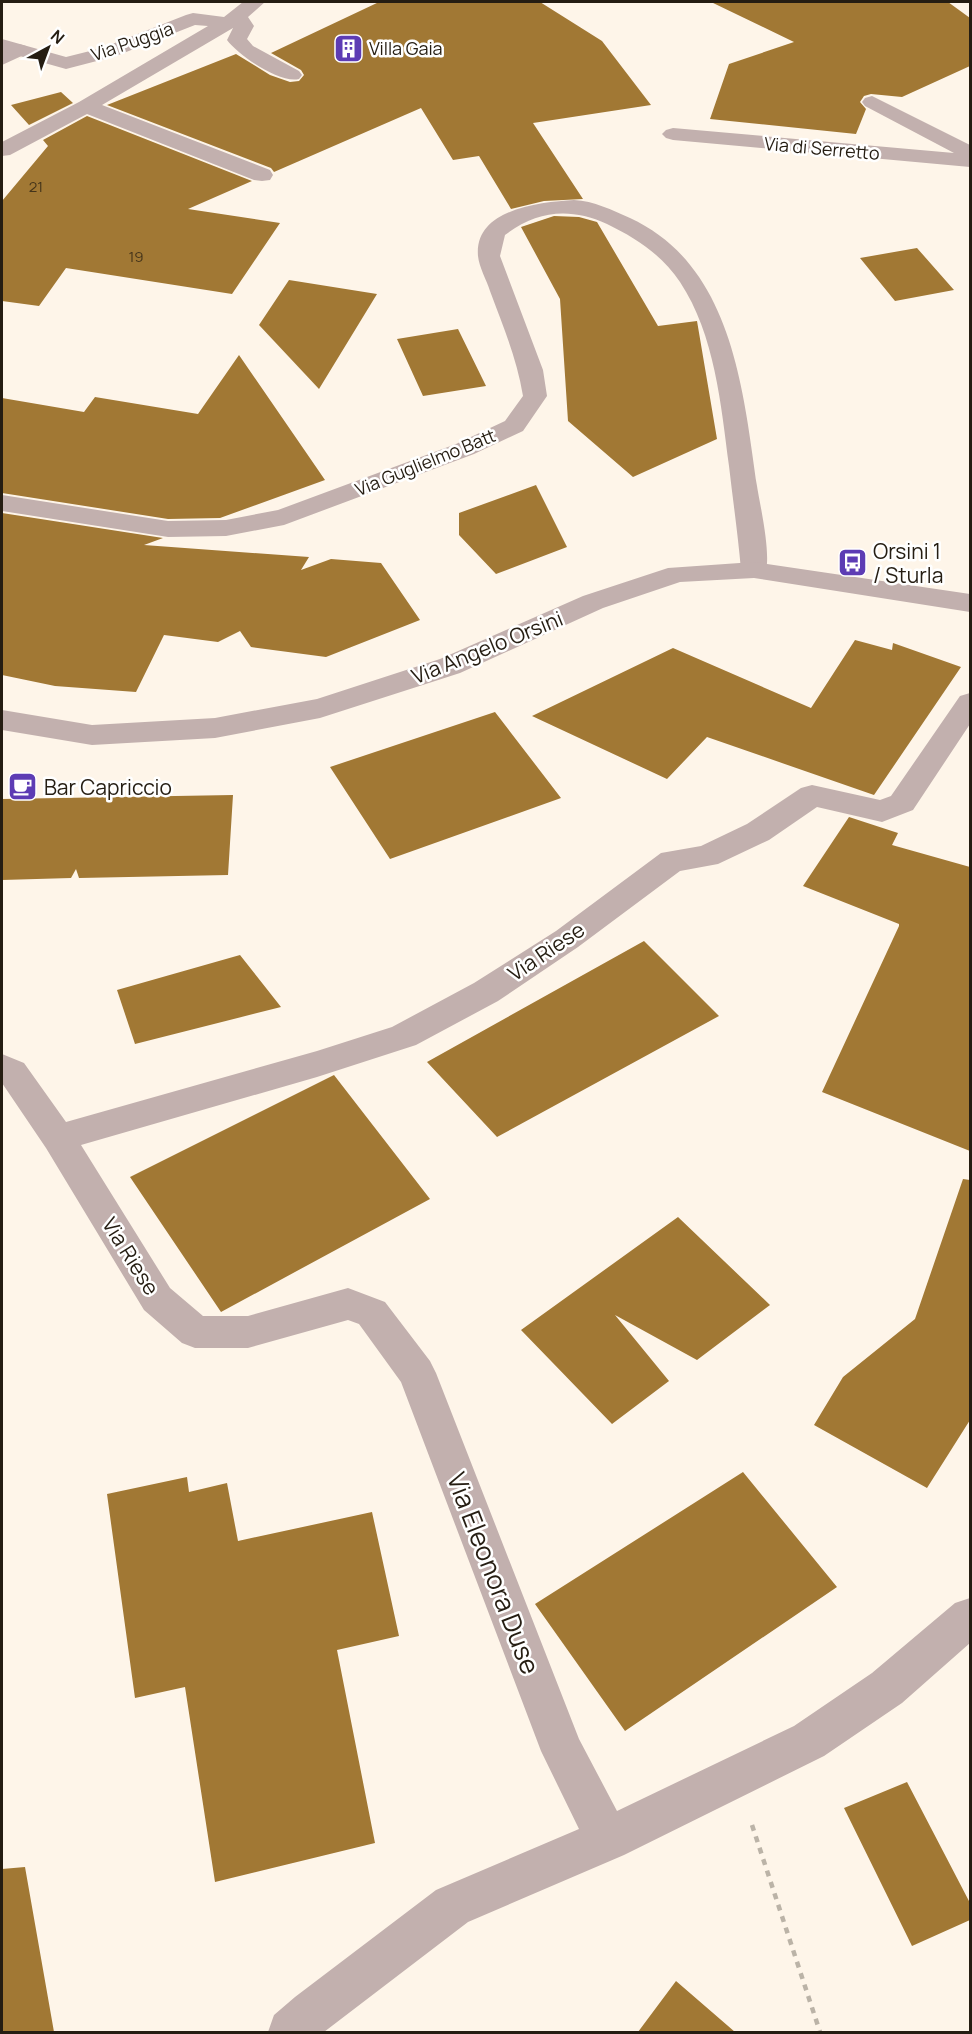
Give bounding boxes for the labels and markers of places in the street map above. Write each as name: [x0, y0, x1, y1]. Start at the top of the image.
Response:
building icon: Villa Gaia: [332, 32, 364, 64]
place label: Villa Gaia: [369, 36, 443, 60]
place label: Orsini 1 / Sturla: [873, 537, 943, 589]
bus stop icon: Orsini 1 / Sturla: [836, 547, 868, 579]
cafe icon: Bar Capriccio: [7, 771, 39, 803]
place label: Bar Capriccio: [44, 773, 172, 801]

